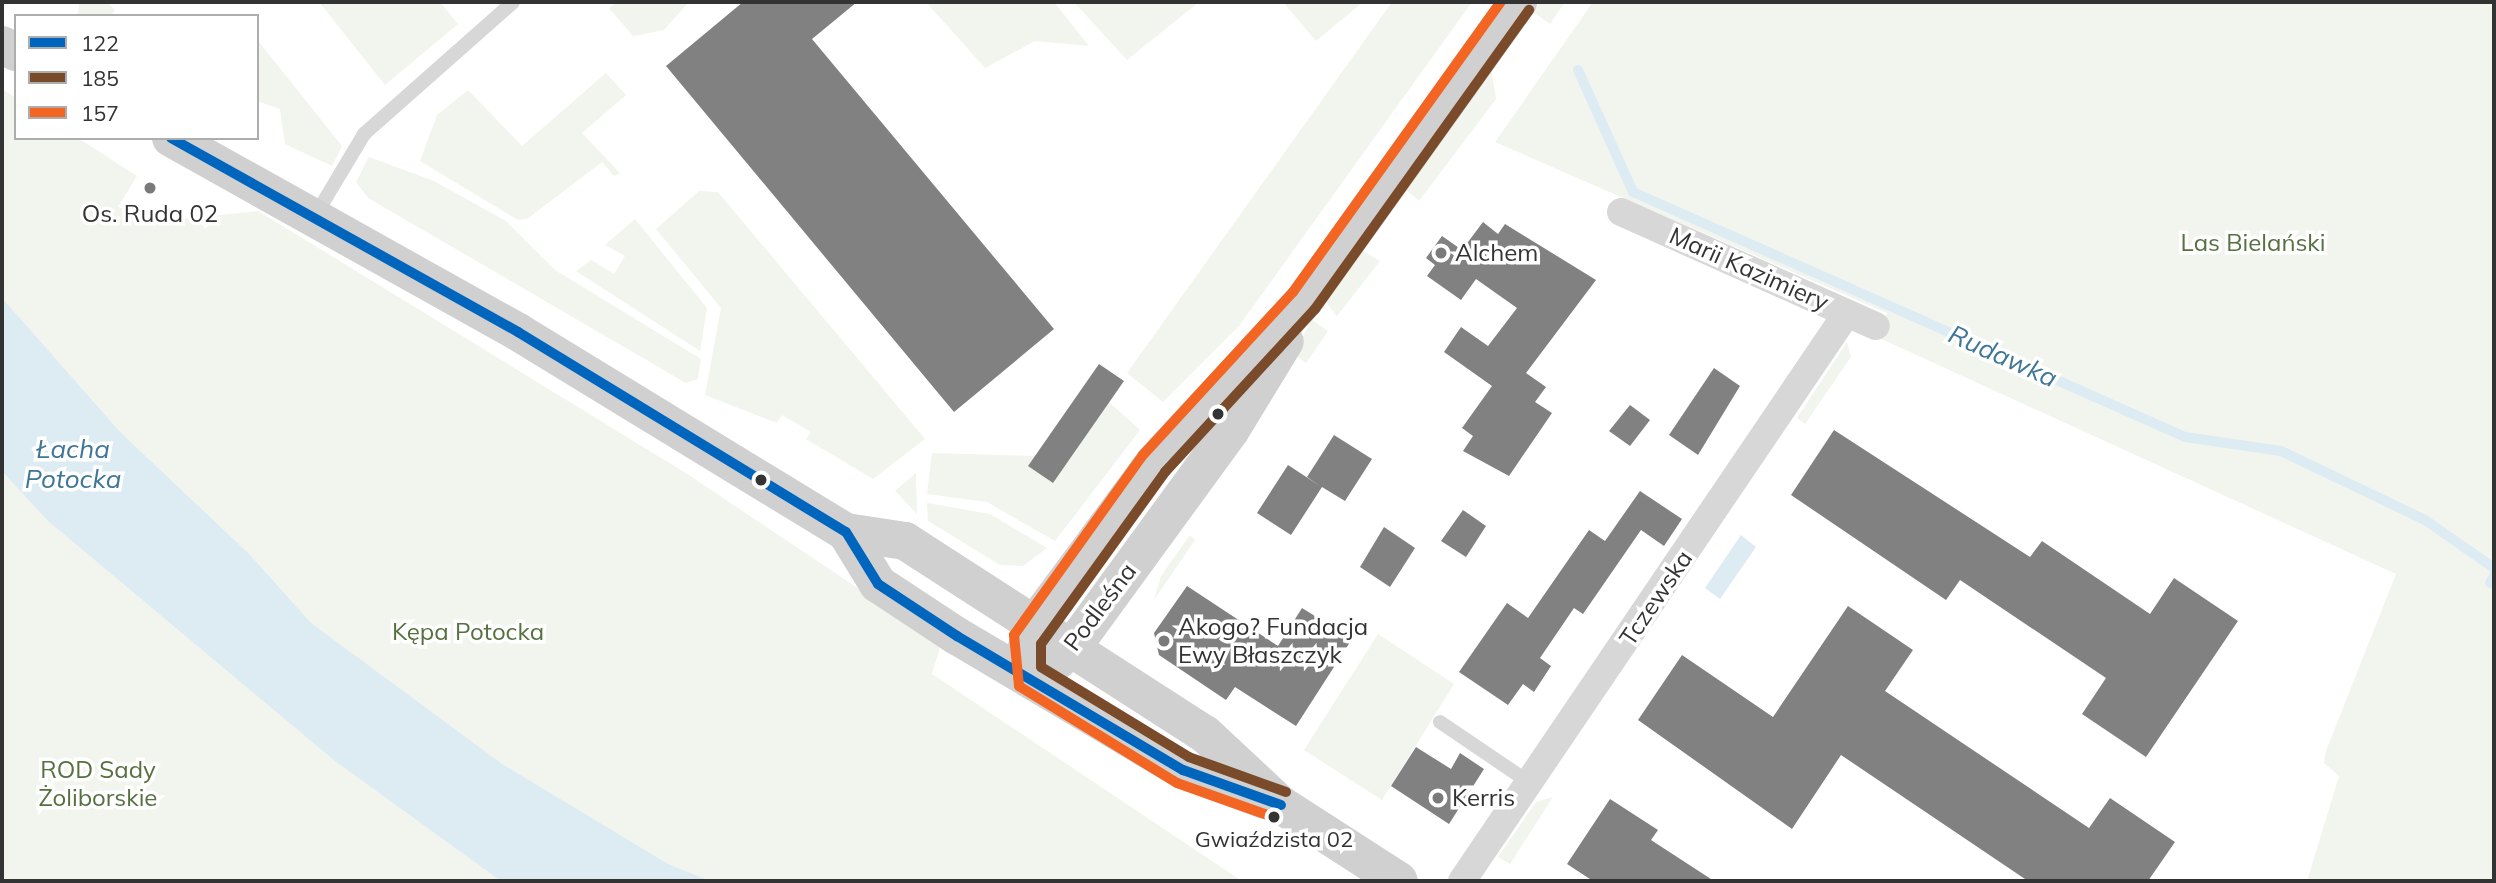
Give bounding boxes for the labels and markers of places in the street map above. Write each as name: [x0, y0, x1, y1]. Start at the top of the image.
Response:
marker: Os. Ruda 02: [142, 180, 158, 196]
place label: Os. Ruda 02: [82, 200, 218, 228]
place label: Alchem: [1455, 239, 1538, 267]
marker: Alchem: [1433, 245, 1449, 261]
unlabelled marker: [1211, 407, 1225, 421]
unlabelled marker: [754, 473, 768, 487]
place label: Akogo? Fundacja Ewy Błaszczyk: [1178, 613, 1368, 669]
marker: Akogo? Fundacja Ewy Błaszczyk: [1156, 633, 1172, 649]
place label: Kerris: [1452, 784, 1515, 812]
marker: Kerris: [1430, 790, 1446, 806]
marker: Gwiaździsta 02: [1267, 810, 1281, 824]
place label: Gwiaździsta 02: [1195, 827, 1353, 853]

